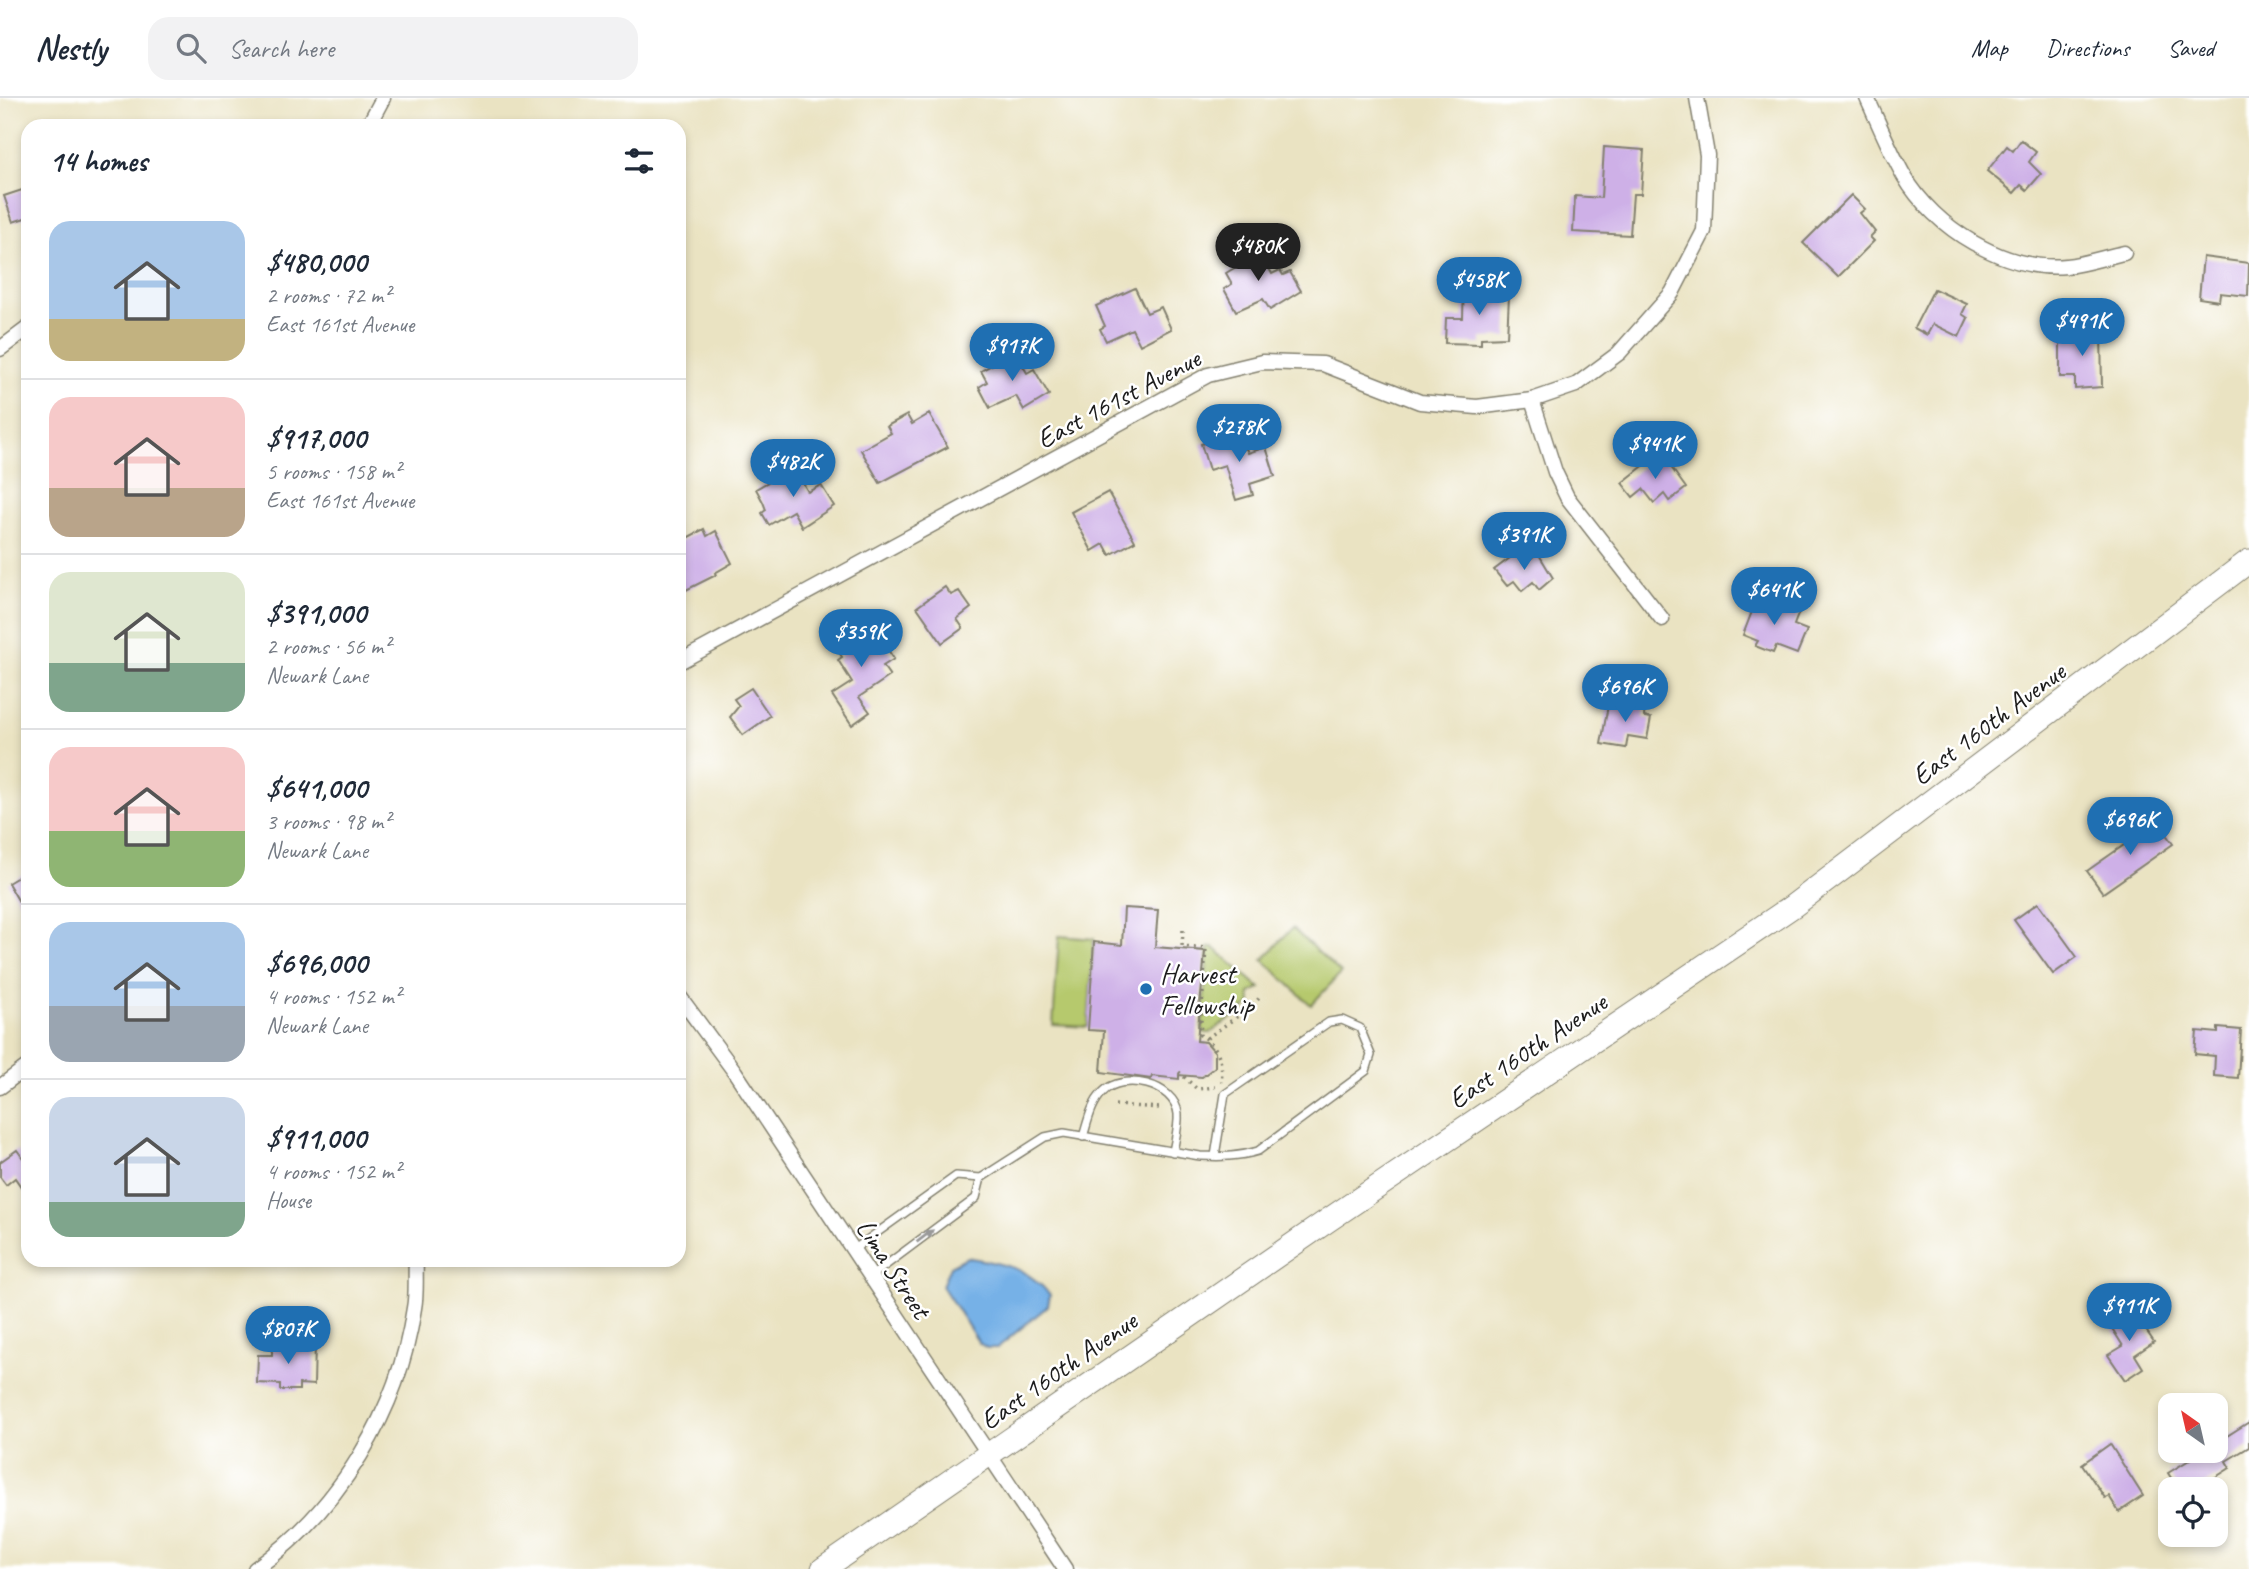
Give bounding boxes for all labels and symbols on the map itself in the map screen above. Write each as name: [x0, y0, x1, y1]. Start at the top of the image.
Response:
pin: $480K: [1209, 223, 1307, 283]
pin: $458K: [1430, 258, 1528, 317]
pin: $491K: [2033, 299, 2131, 358]
pin: $917K: [963, 324, 1061, 383]
street label: East 161st Avenue: [1030, 340, 1208, 456]
pin: $278K: [1190, 404, 1288, 464]
pin: $941K: [1606, 422, 1704, 481]
pin: $482K: [744, 440, 842, 499]
pin: $391K: [1475, 512, 1573, 572]
pin: $641K: [1725, 568, 1823, 627]
pin: $359K: [812, 610, 910, 669]
street label: East 160th Avenue: [1904, 653, 2074, 793]
pin: $696K: [1576, 664, 1674, 724]
pin: $696K: [2081, 798, 2179, 857]
place label: Harvest Fellowship: [1160, 956, 1256, 1023]
marker: Harvest Fellowship: [1138, 981, 1154, 997]
street label: East 160th Avenue: [1441, 983, 1615, 1116]
street label: Lima Street: [849, 1212, 940, 1327]
one-way arrow: [916, 1230, 934, 1244]
pin: $911K: [2080, 1284, 2178, 1343]
street label: East 160th Avenue: [973, 1302, 1145, 1437]
pin: $807K: [239, 1306, 337, 1366]
north arrow: [2158, 1393, 2228, 1463]

